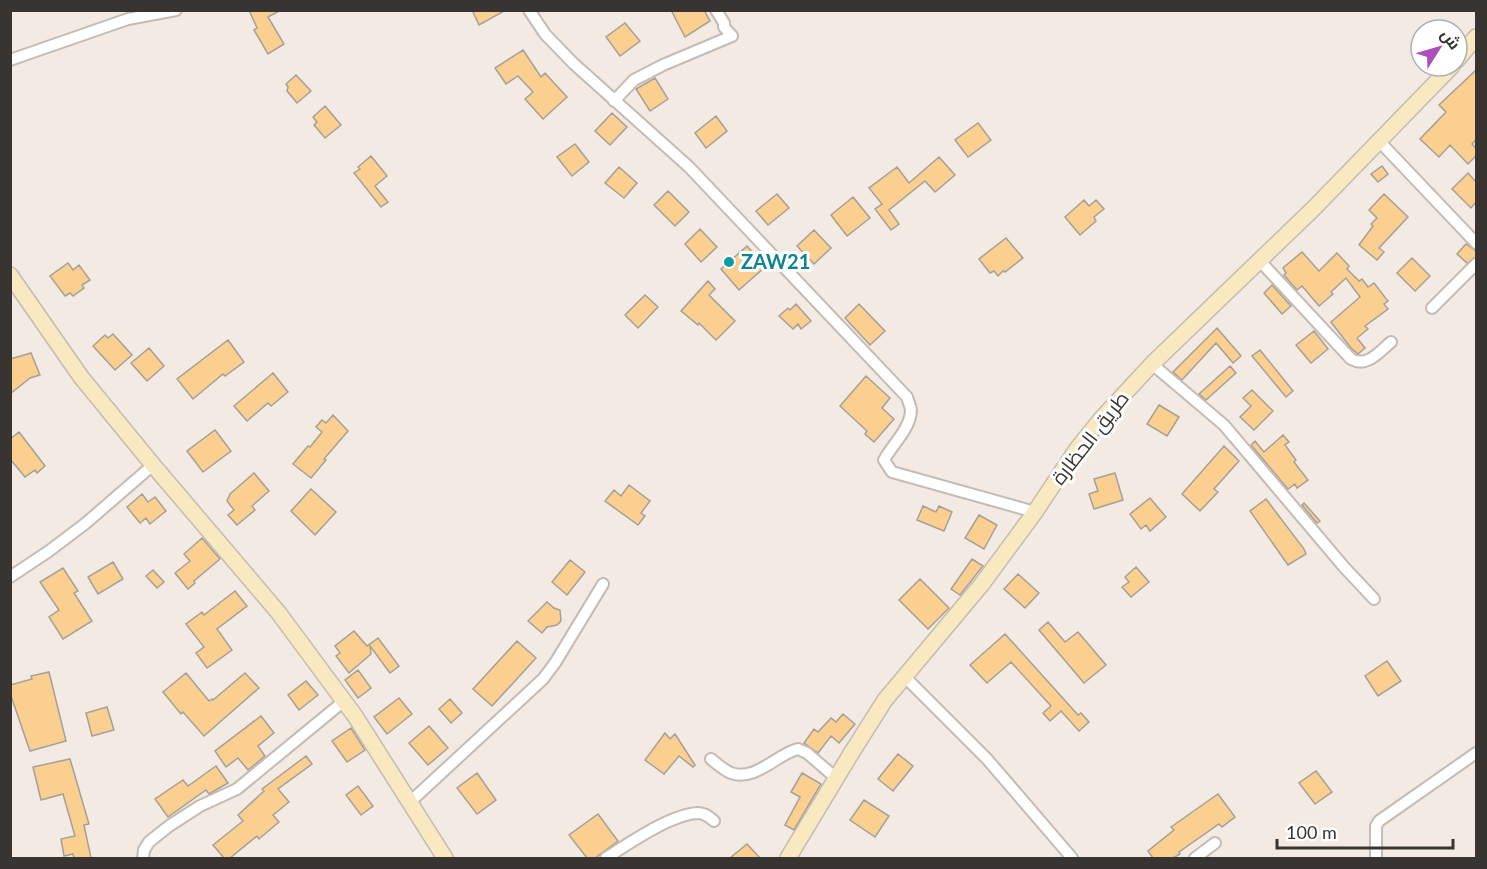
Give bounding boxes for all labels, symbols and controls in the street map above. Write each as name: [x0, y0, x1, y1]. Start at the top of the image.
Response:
north arrow: [1409, 18, 1469, 78]
text: ش: [1437, 25, 1465, 53]
place label: ZAW21: [741, 249, 810, 273]
marker: ZAW21: [722, 255, 736, 269]
street label: طريق الحظارة: [1045, 386, 1135, 490]
scale bar: [1277, 812, 1452, 850]
text: 100 m: [1286, 821, 1337, 843]

